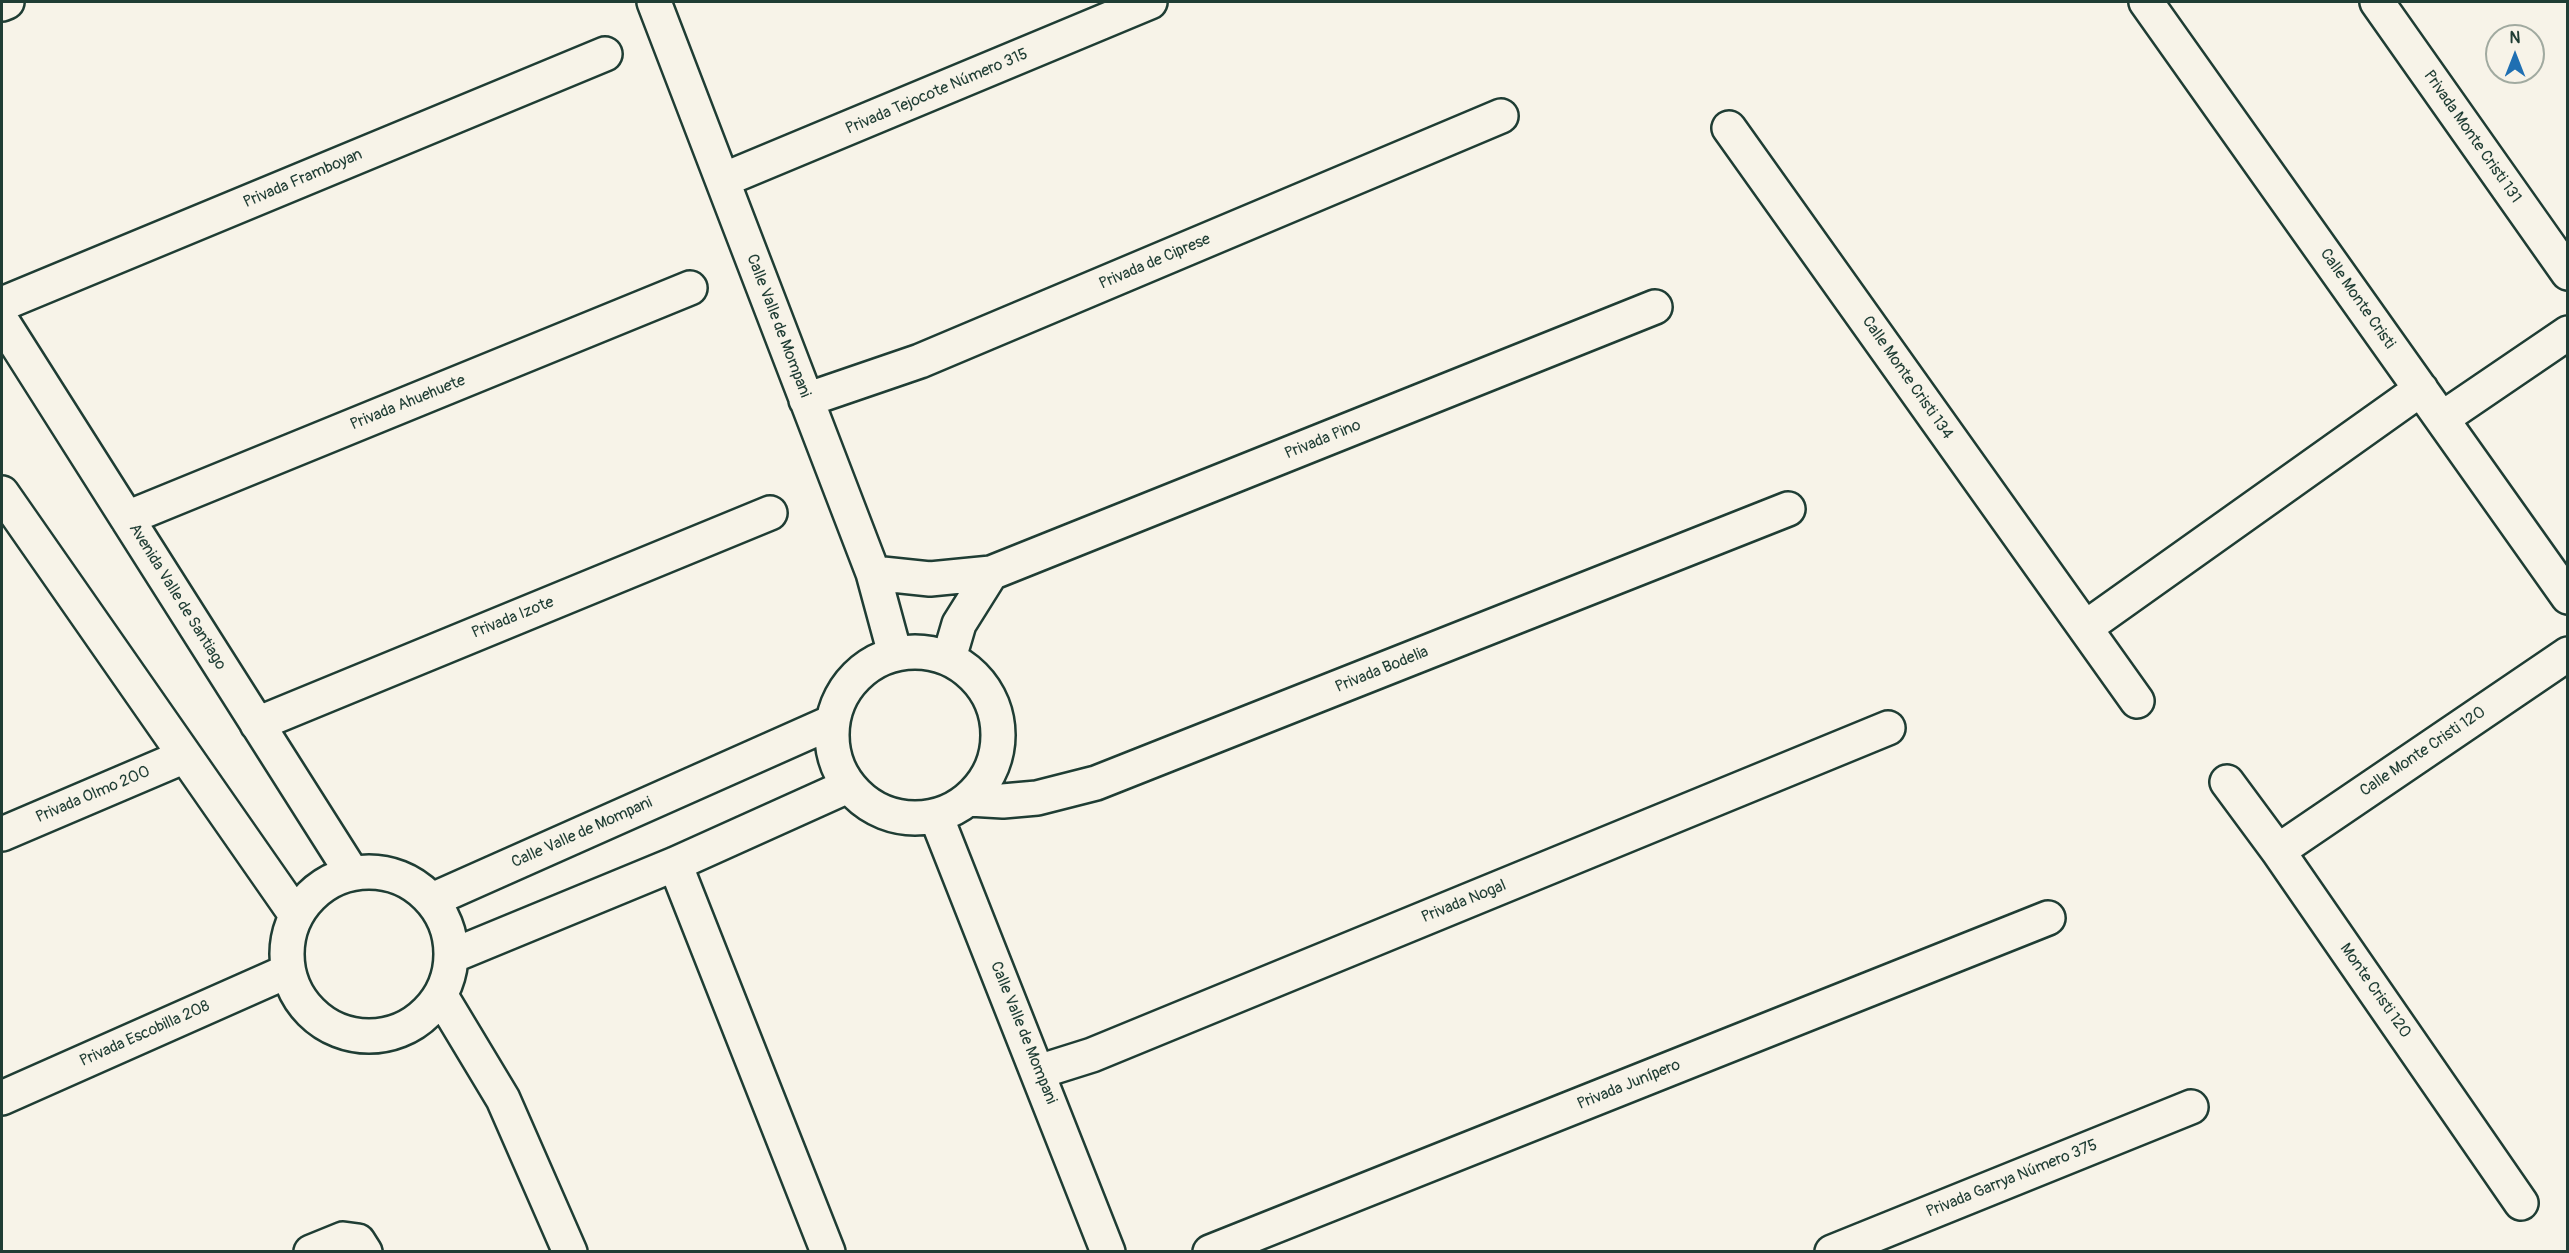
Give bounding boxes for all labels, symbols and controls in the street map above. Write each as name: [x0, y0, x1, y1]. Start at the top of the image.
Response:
north arrow: [2485, 24, 2545, 84]
text: N: [2510, 28, 2520, 48]
street label: Privada Tejocote Número 315: [843, 45, 1031, 139]
street label: Privada Monte Cristi 131: [2419, 67, 2525, 207]
street label: Privada Framboyan: [241, 145, 365, 213]
street label: Privada de Ciprese: [1097, 230, 1213, 294]
street label: Calle Monte Cristi: [2315, 245, 2399, 353]
street label: Calle Valle de Mompani: [742, 252, 814, 400]
street label: Calle Monte Cristi 134: [1857, 313, 1957, 443]
street label: Privada Ahuehuete: [348, 371, 468, 435]
street label: Privada Pino: [1282, 416, 1364, 464]
street label: Avenida Valle de Santiago: [124, 520, 230, 674]
street label: Privada Izote: [469, 593, 557, 643]
street label: Privada Bodelia: [1333, 643, 1431, 697]
street label: Calle Monte Cristi 120: [2357, 703, 2489, 801]
street label: Privada Olmo 200: [33, 762, 153, 828]
street label: Calle Valle de Mompani: [509, 793, 655, 873]
street label: Privada Nogal: [1419, 876, 1509, 928]
street label: Monte Cristi 120: [2335, 940, 2415, 1042]
street label: Calle Valle de Mompani: [986, 959, 1060, 1107]
street label: Privada Escobilla 208: [77, 997, 213, 1071]
street label: Privada Junípero: [1575, 1056, 1683, 1114]
street label: Privada Garrya Número 375: [1924, 1136, 2100, 1222]

